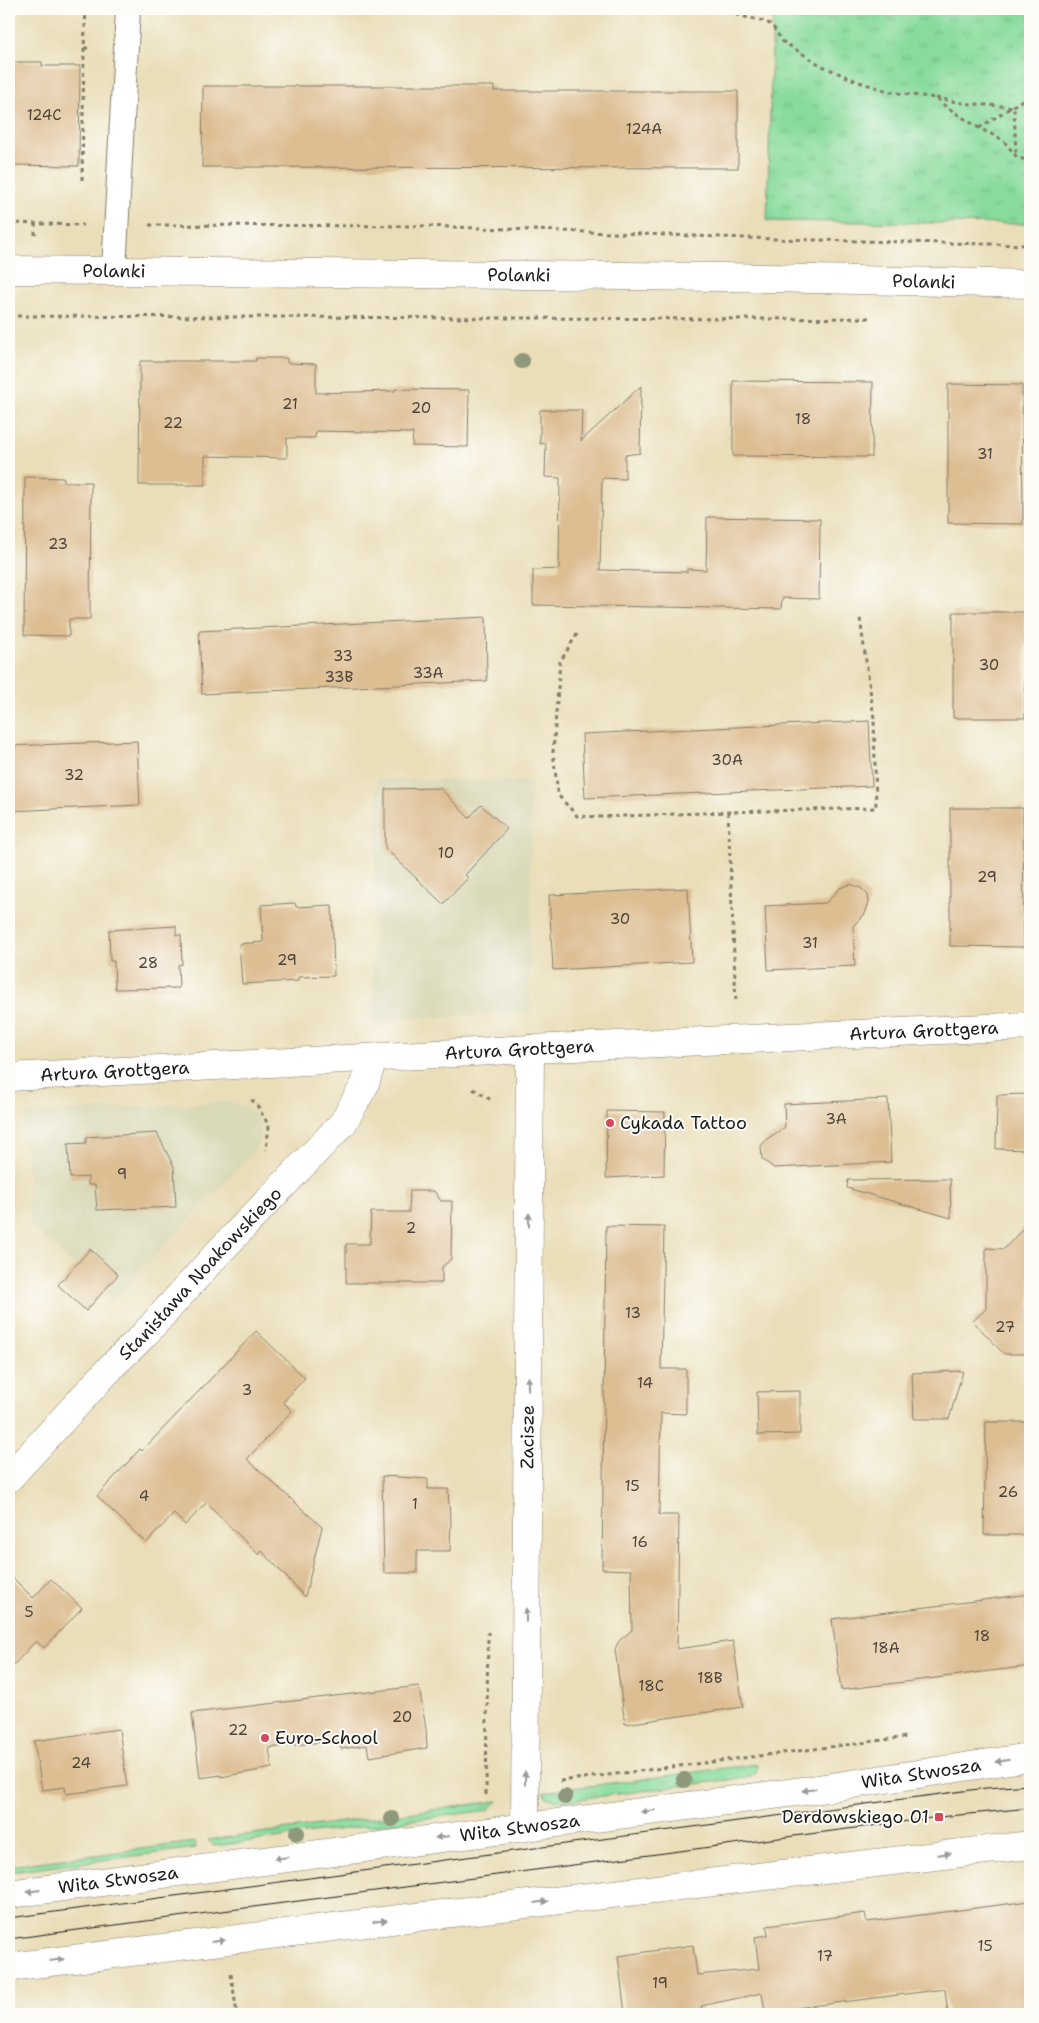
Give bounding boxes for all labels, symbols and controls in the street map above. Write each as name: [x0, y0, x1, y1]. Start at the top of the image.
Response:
house number: 124C: [27, 105, 61, 125]
house number: 124A: [626, 119, 662, 139]
street label: Polanki: [82, 259, 146, 283]
street label: Polanki: [487, 263, 551, 287]
street label: Polanki: [892, 269, 956, 294]
house number: 21: [282, 394, 298, 414]
house number: 20: [411, 398, 431, 418]
house number: 18: [795, 409, 811, 429]
house number: 22: [163, 413, 183, 433]
house number: 31: [977, 444, 993, 464]
house number: 23: [48, 534, 68, 554]
house number: 33: [333, 646, 353, 666]
house number: 30: [979, 655, 999, 675]
house number: 33A: [413, 663, 443, 683]
house number: 33B: [325, 667, 354, 687]
house number: 30A: [711, 750, 743, 770]
house number: 32: [64, 765, 84, 785]
house number: 10: [438, 843, 454, 863]
house number: 29: [977, 867, 997, 887]
house number: 30: [610, 909, 630, 929]
house number: 31: [802, 933, 818, 953]
house number: 29: [277, 950, 297, 970]
house number: 28: [138, 953, 158, 973]
street label: Artura Grottgera: [849, 1015, 999, 1046]
street label: Artura Grottgera: [444, 1034, 594, 1066]
street label: Artura Grottgera: [40, 1055, 190, 1087]
house number: 3A: [825, 1109, 847, 1129]
place label: Cykada Tattoo: [620, 1111, 747, 1135]
marker: Cykada Tattoo: [604, 1117, 616, 1129]
house number: 9: [117, 1164, 127, 1184]
street label: Stanisława Noakowskiego: [113, 1182, 287, 1365]
one-way arrow: [525, 1212, 533, 1228]
house number: 2: [406, 1218, 416, 1238]
house number: 13: [625, 1303, 641, 1323]
house number: 27: [995, 1317, 1015, 1337]
house number: 14: [637, 1373, 653, 1393]
one-way arrow: [524, 1374, 532, 1390]
house number: 3: [242, 1380, 252, 1400]
street label: Zacisze: [515, 1405, 540, 1469]
house number: 15: [624, 1476, 640, 1496]
house number: 26: [998, 1482, 1018, 1502]
house number: 4: [139, 1486, 149, 1506]
house number: 1: [412, 1494, 418, 1514]
house number: 16: [632, 1532, 648, 1552]
house number: 5: [24, 1602, 34, 1622]
one-way arrow: [522, 1607, 530, 1623]
house number: 18: [974, 1626, 990, 1646]
house number: 18A: [872, 1638, 900, 1658]
house number: 18B: [697, 1668, 723, 1688]
house number: 18C: [638, 1676, 664, 1696]
house number: 20: [392, 1707, 412, 1727]
house number: 22: [228, 1720, 248, 1740]
place label: Euro-School: [275, 1726, 378, 1750]
marker: Euro-School: [259, 1732, 271, 1744]
house number: 24: [71, 1753, 91, 1773]
street label: Wita Stwosza: [859, 1753, 983, 1794]
one-way arrow: [994, 1758, 1010, 1766]
one-way arrow: [521, 1769, 529, 1785]
one-way arrow: [801, 1786, 817, 1794]
place label: Derdowskiego 01: [782, 1805, 929, 1829]
one-way arrow: [640, 1807, 656, 1815]
street label: Wita Stwosza: [458, 1808, 581, 1847]
marker: Derdowskiego 01: [933, 1811, 945, 1823]
one-way arrow: [433, 1833, 449, 1841]
one-way arrow: [936, 1850, 952, 1858]
one-way arrow: [272, 1854, 288, 1862]
street label: Wita Stwosza: [57, 1860, 180, 1900]
one-way arrow: [24, 1887, 40, 1895]
one-way arrow: [533, 1898, 549, 1906]
one-way arrow: [372, 1917, 388, 1925]
house number: 15: [977, 1936, 993, 1956]
one-way arrow: [211, 1937, 227, 1945]
house number: 17: [817, 1946, 833, 1966]
one-way arrow: [49, 1956, 65, 1964]
house number: 19: [652, 1973, 668, 1993]

